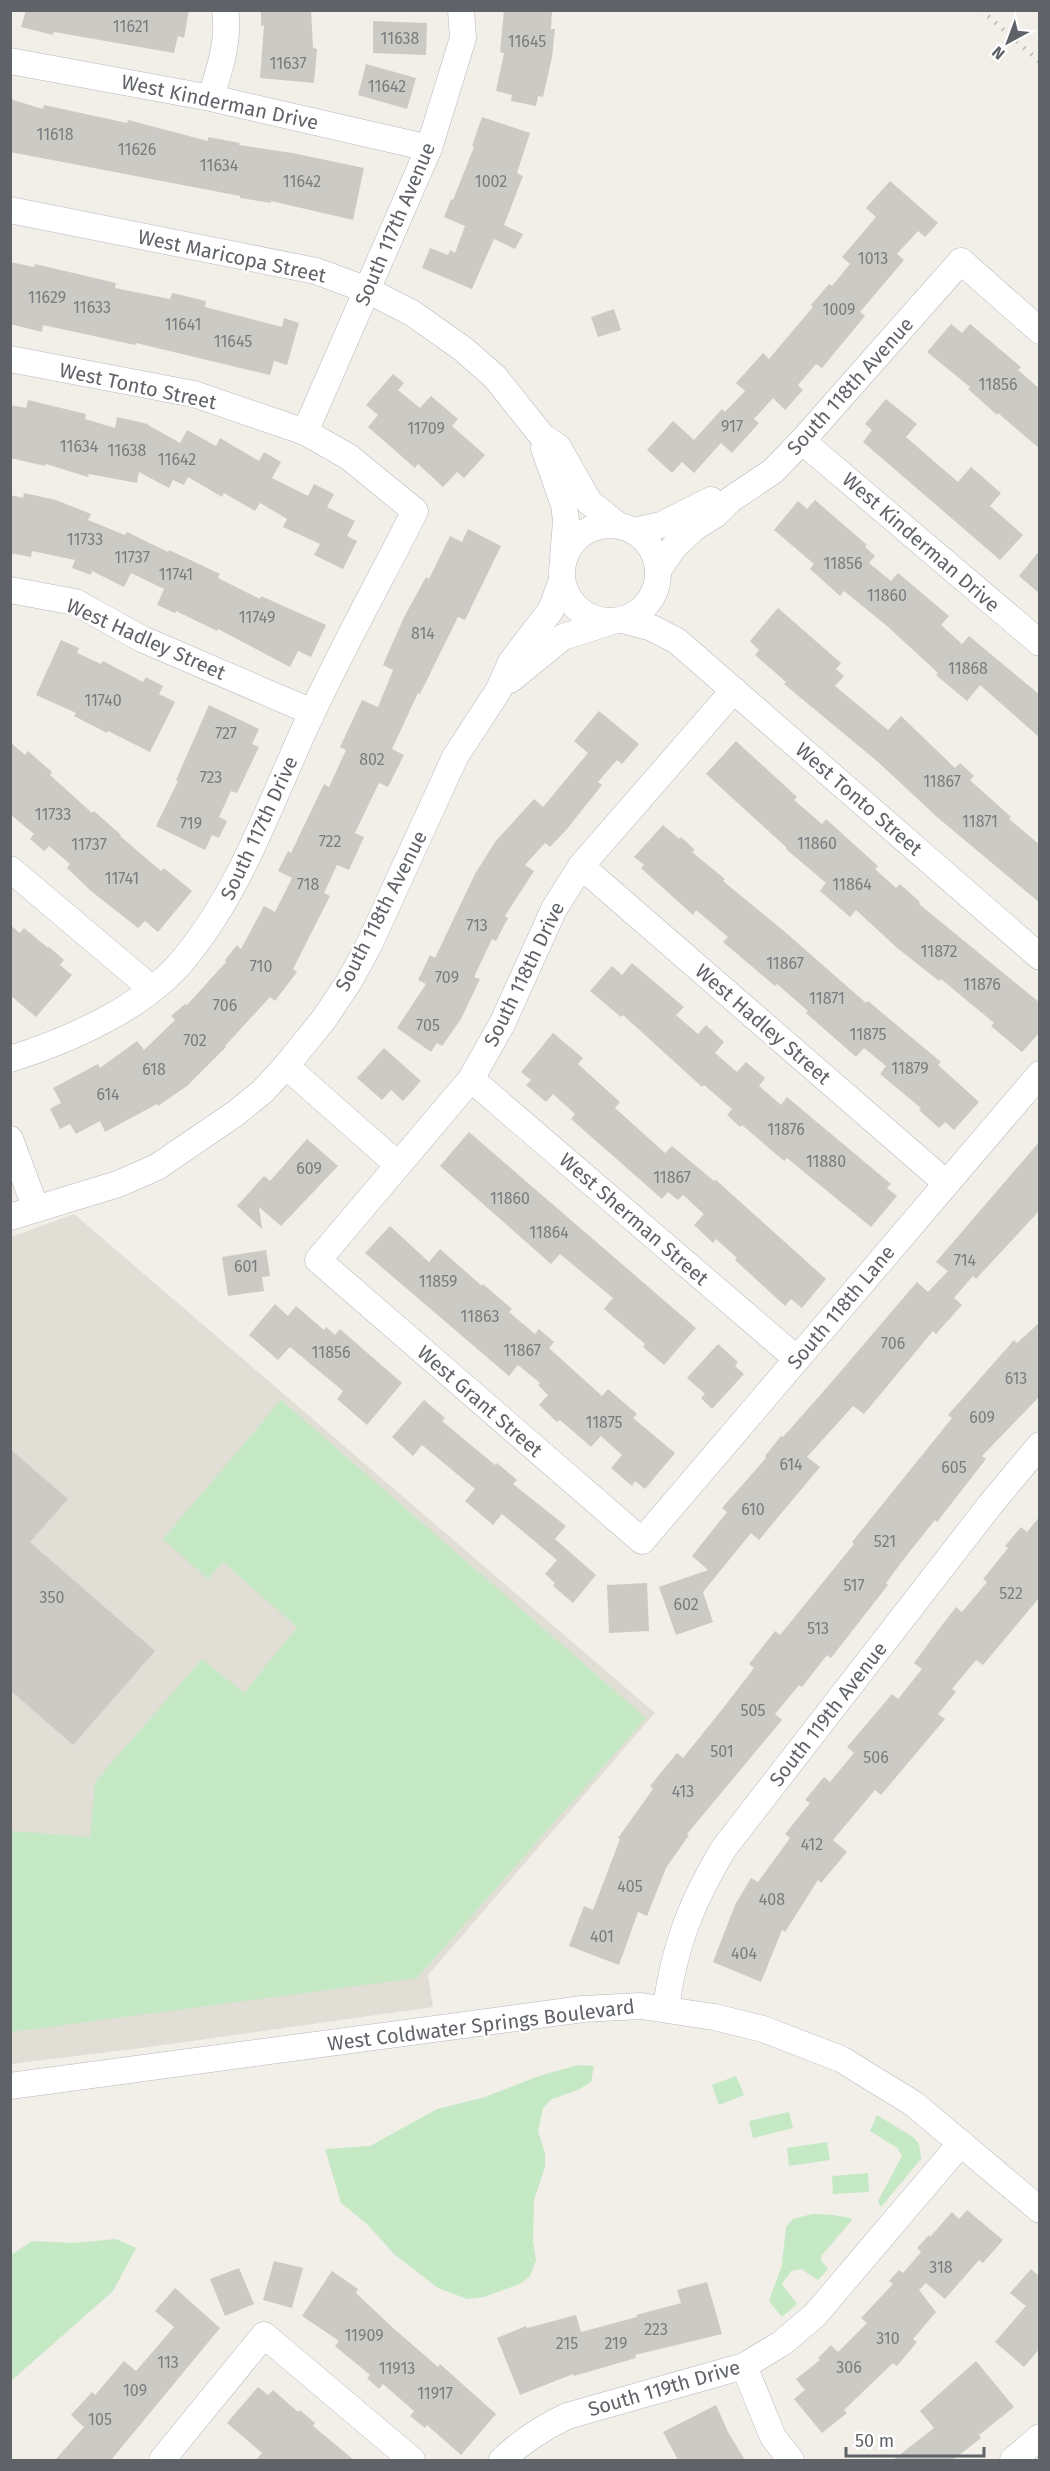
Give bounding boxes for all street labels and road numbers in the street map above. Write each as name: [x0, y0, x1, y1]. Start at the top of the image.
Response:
street label: West Kinderman Drive: [119, 69, 321, 135]
street label: South 117th Avenue: [350, 139, 440, 309]
street label: West Maricopa Street: [136, 224, 329, 288]
street label: South 118th Avenue: [782, 312, 918, 460]
street label: West Tonto Street: [57, 358, 219, 415]
street label: West Kinderman Drive: [837, 467, 1005, 617]
street label: West Hadley Street: [63, 593, 230, 685]
street label: West Tonto Street: [791, 737, 928, 861]
street label: South 117th Drive: [215, 752, 303, 904]
street label: South 118th Avenue: [330, 827, 432, 995]
street label: South 118th Drive: [479, 898, 569, 1050]
street label: West Hadley Street: [690, 959, 836, 1090]
street label: West Sherman Street: [555, 1148, 714, 1291]
street label: South 118th Lane: [782, 1240, 900, 1374]
street label: West Grant Street: [412, 1340, 548, 1462]
street label: South 119th Avenue: [764, 1637, 892, 1791]
street label: West Coldwater Springs Boulevard: [326, 1994, 636, 2056]
street label: South 119th Drive: [585, 2355, 743, 2421]

